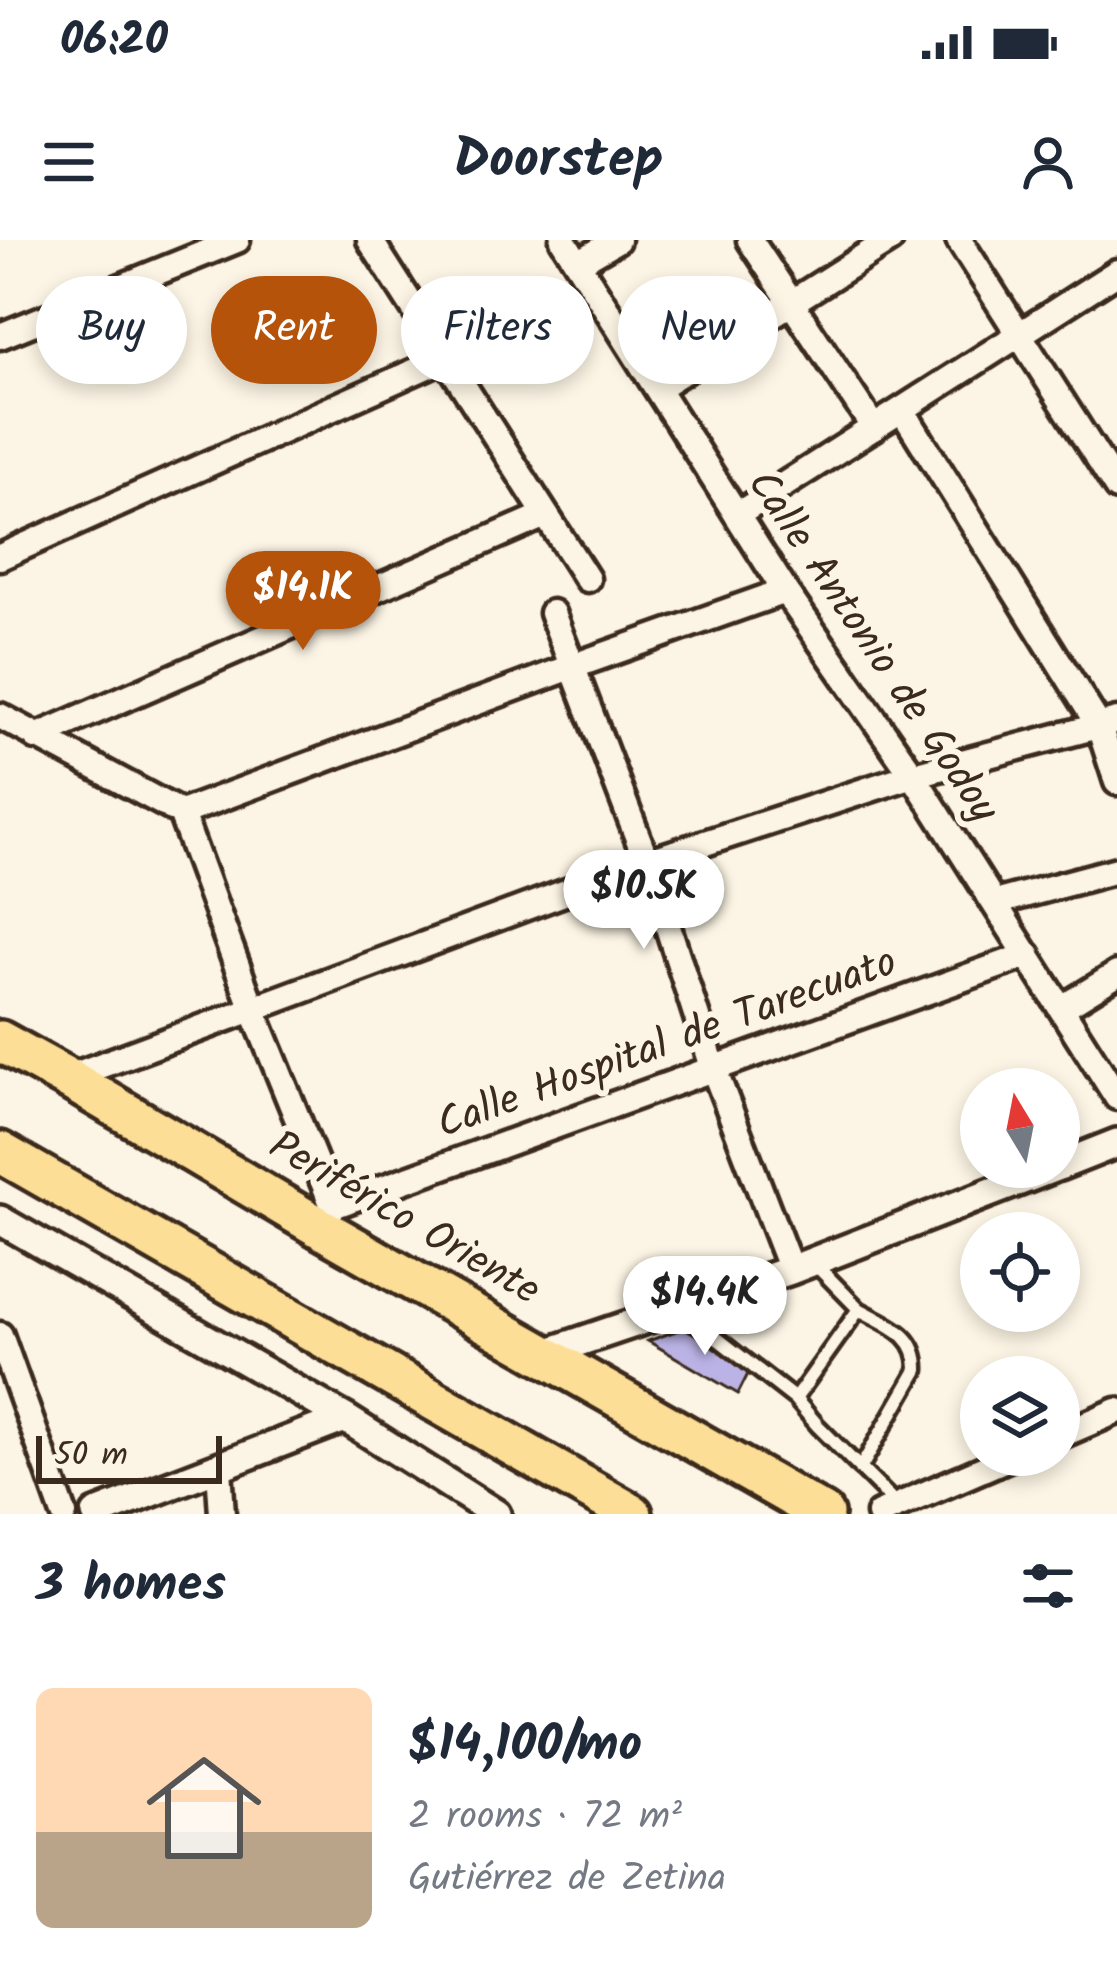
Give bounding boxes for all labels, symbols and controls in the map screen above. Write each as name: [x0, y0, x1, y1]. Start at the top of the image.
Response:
text: 06:20: [60, 6, 168, 78]
text: Doorstep: [454, 119, 663, 205]
icon: menu: [36, 129, 102, 195]
icon: person: [1015, 129, 1081, 195]
chip: Buy: [36, 276, 187, 384]
chip: Rent: [211, 276, 377, 384]
chip: Filters: [401, 276, 594, 384]
chip: New: [618, 276, 778, 384]
street label: Calle Antonio de Godoy: [729, 457, 1016, 837]
pin: $14.1K: [205, 551, 401, 653]
text: $14.1K: [253, 559, 353, 621]
pin: $10.5K: [546, 850, 742, 952]
text: $10.5K: [590, 858, 698, 920]
street label: Calle Hospital de Tarecuato: [428, 930, 906, 1158]
north arrow: [960, 1068, 1080, 1188]
map controls: [960, 1068, 1080, 1476]
street label: Periférico Oriente: [255, 1114, 553, 1324]
button: locate: [960, 1212, 1080, 1332]
pin: $14.4K: [607, 1256, 803, 1358]
text: $14.4K: [650, 1264, 760, 1326]
button: layers: [960, 1356, 1080, 1476]
scale bar: [36, 1430, 222, 1483]
text: 50 m: [54, 1430, 128, 1483]
text: 3 homes: [36, 1546, 226, 1627]
icon: filters: [1015, 1553, 1081, 1619]
text: $14,100/mo: [408, 1706, 642, 1787]
icon: home: [132, 1736, 276, 1880]
text: 2 rooms · 72 m²: [408, 1787, 682, 1849]
text: Gutiérrez de Zetina: [408, 1849, 726, 1911]

